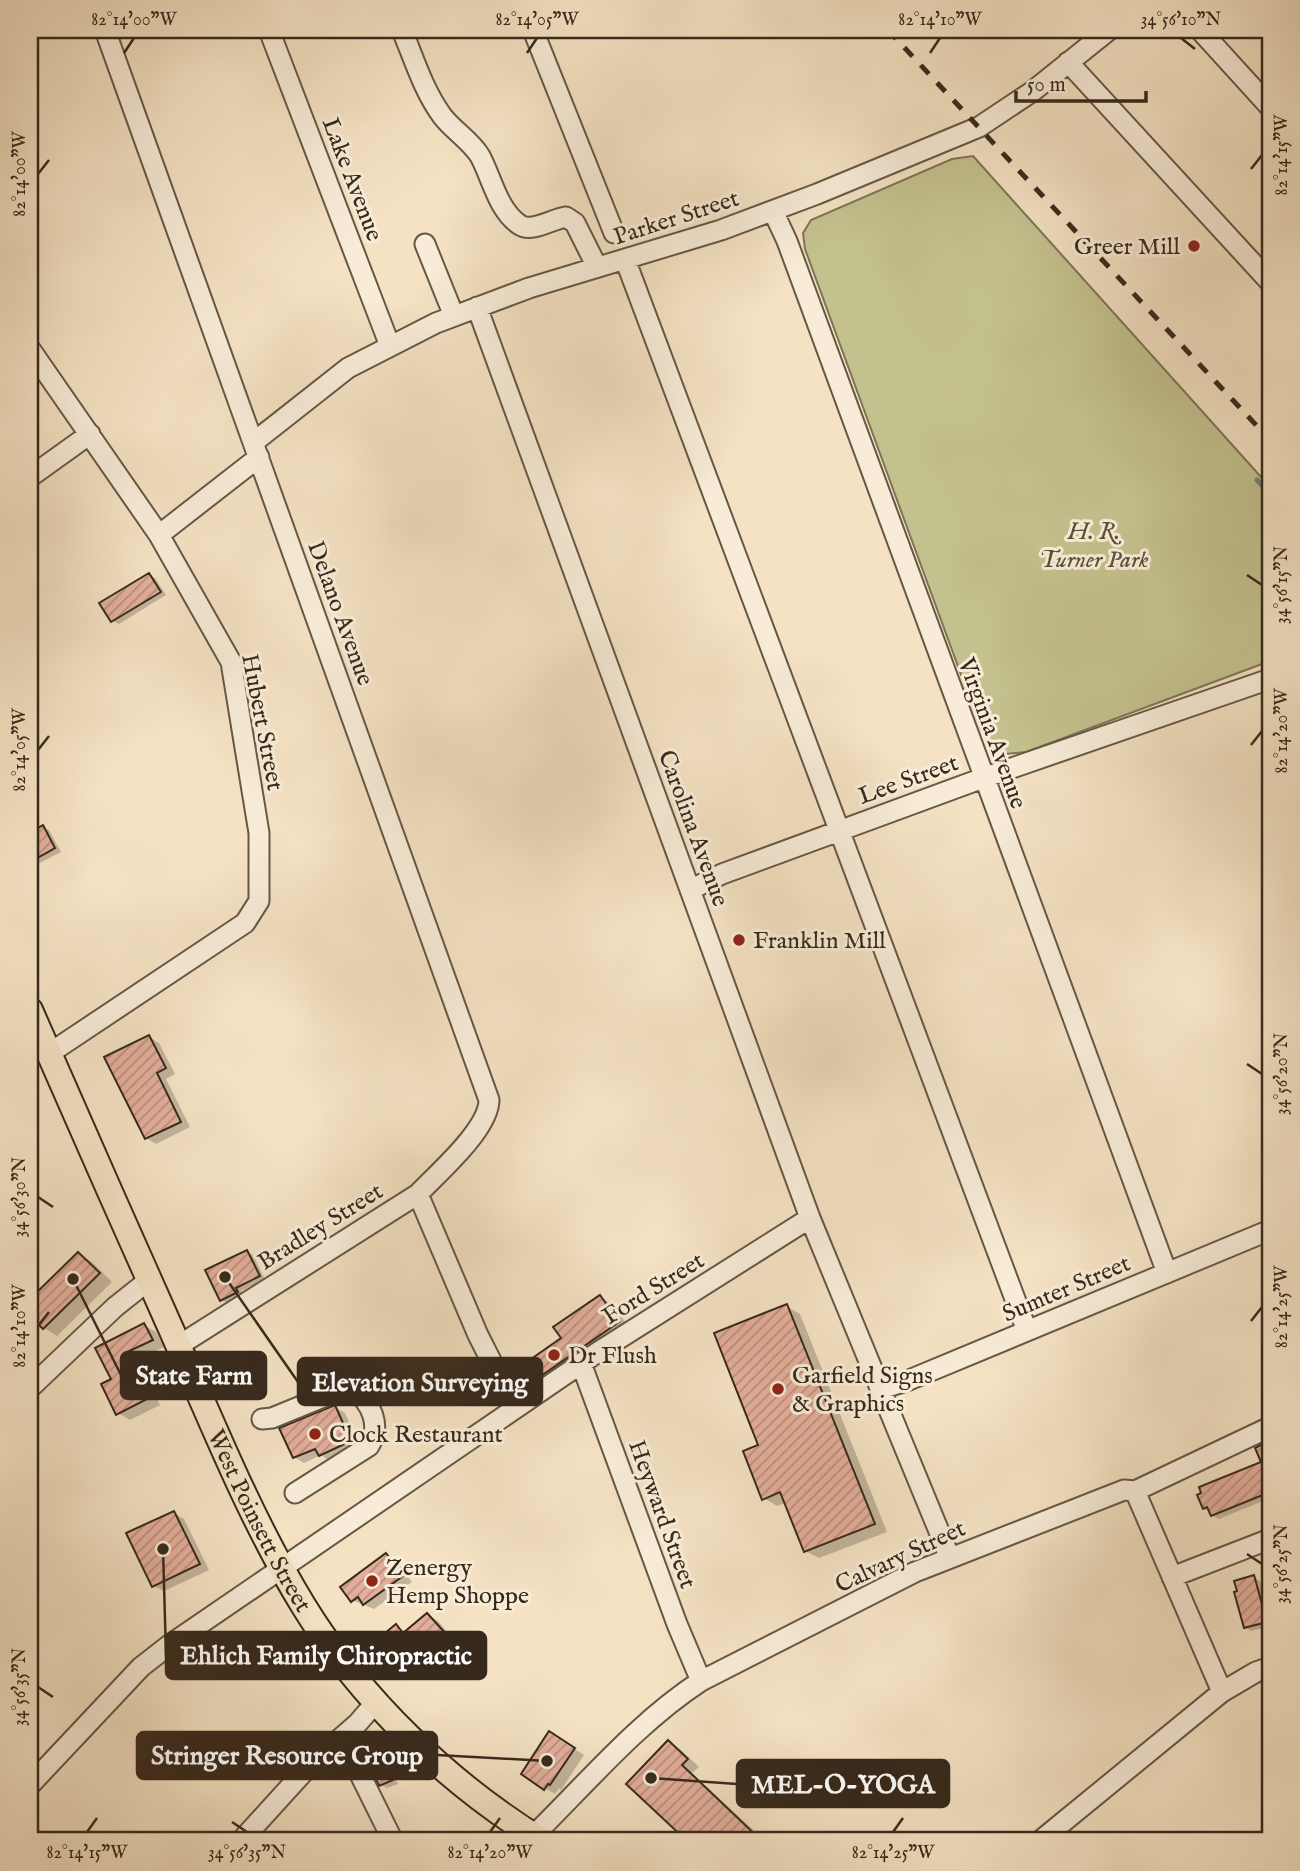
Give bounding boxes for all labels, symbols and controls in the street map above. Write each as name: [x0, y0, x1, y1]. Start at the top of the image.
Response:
text: 82°14'00"W: [91, 9, 178, 32]
text: 82°14'05"W: [495, 9, 579, 32]
text: 82°14'10"W: [898, 9, 982, 32]
text: 34°56'10"N: [1141, 9, 1222, 32]
scale bar: [1016, 60, 1146, 104]
text: 50 m: [1027, 72, 1066, 99]
street label: Lake Avenue: [314, 113, 389, 246]
text: 82°14'15"W: [1271, 114, 1294, 196]
text: 82°14'00"W: [9, 130, 32, 217]
street label: Parker Street: [610, 184, 743, 253]
place label: Greer Mill: [1074, 232, 1180, 263]
marker: Greer Mill: [1186, 238, 1202, 254]
park label: H. R. Turner Park: [1039, 517, 1149, 576]
street label: Delano Avenue: [299, 537, 380, 690]
text: 34°56'15"N: [1271, 546, 1294, 624]
street label: Hubert Street: [233, 651, 290, 793]
street label: Virginia Avenue: [950, 653, 1033, 813]
text: 82°14'20"W: [1271, 688, 1294, 774]
text: 82°14'05"W: [9, 708, 32, 792]
street label: Carolina Avenue: [650, 746, 735, 911]
street label: Lee Street: [854, 748, 963, 813]
place label: Franklin Mill: [753, 926, 886, 957]
marker: Franklin Mill: [731, 932, 747, 948]
text: 34°56'20"N: [1271, 1033, 1294, 1115]
text: 34°56'30"N: [9, 1156, 32, 1237]
street label: Bradley Street: [252, 1176, 389, 1278]
street label: Ford Street: [597, 1246, 711, 1333]
street label: Sumter Street: [998, 1249, 1135, 1330]
text: 82°14'25"W: [1271, 1265, 1294, 1348]
text: 82°14'10"W: [9, 1284, 32, 1368]
place label: Dr Flush: [568, 1341, 657, 1372]
marker: Dr Flush: [546, 1347, 562, 1363]
callout: State Farm: [121, 1352, 266, 1399]
callout: Elevation Surveying: [298, 1358, 542, 1405]
text: State Farm: [135, 1360, 253, 1393]
place label: Garfield Signs & Graphics: [792, 1361, 933, 1420]
text: Elevation Surveying: [312, 1367, 529, 1400]
marker: Garfield Signs & Graphics: [770, 1381, 786, 1397]
place label: Clock Restaurant: [329, 1420, 503, 1451]
street label: West Poinsett Street: [200, 1425, 318, 1619]
marker: Clock Restaurant: [307, 1426, 323, 1442]
street label: Heyward Street: [620, 1436, 703, 1593]
street label: Calvary Street: [831, 1514, 971, 1601]
text: 34°56'25"N: [1271, 1524, 1294, 1604]
place label: Zenergy Hemp Shoppe: [386, 1553, 529, 1612]
marker: Zenergy Hemp Shoppe: [364, 1573, 380, 1589]
callout: Ehlich Family Chiropractic: [166, 1632, 486, 1679]
text: Ehlich Family Chiropractic: [180, 1640, 472, 1673]
text: 34°56'35"N: [9, 1648, 32, 1726]
callout: Stringer Resource Group: [137, 1732, 437, 1779]
text: Stringer Resource Group: [151, 1740, 423, 1773]
callout: MEL-O-YOGA: [737, 1760, 949, 1807]
text: MEL-O-YOGA: [751, 1769, 936, 1802]
text: 82°14'15"W: [46, 1842, 128, 1865]
text: 34°56'35"N: [208, 1842, 286, 1865]
text: 82°14'20"W: [447, 1842, 533, 1865]
text: 82°14'25"W: [852, 1842, 935, 1865]

